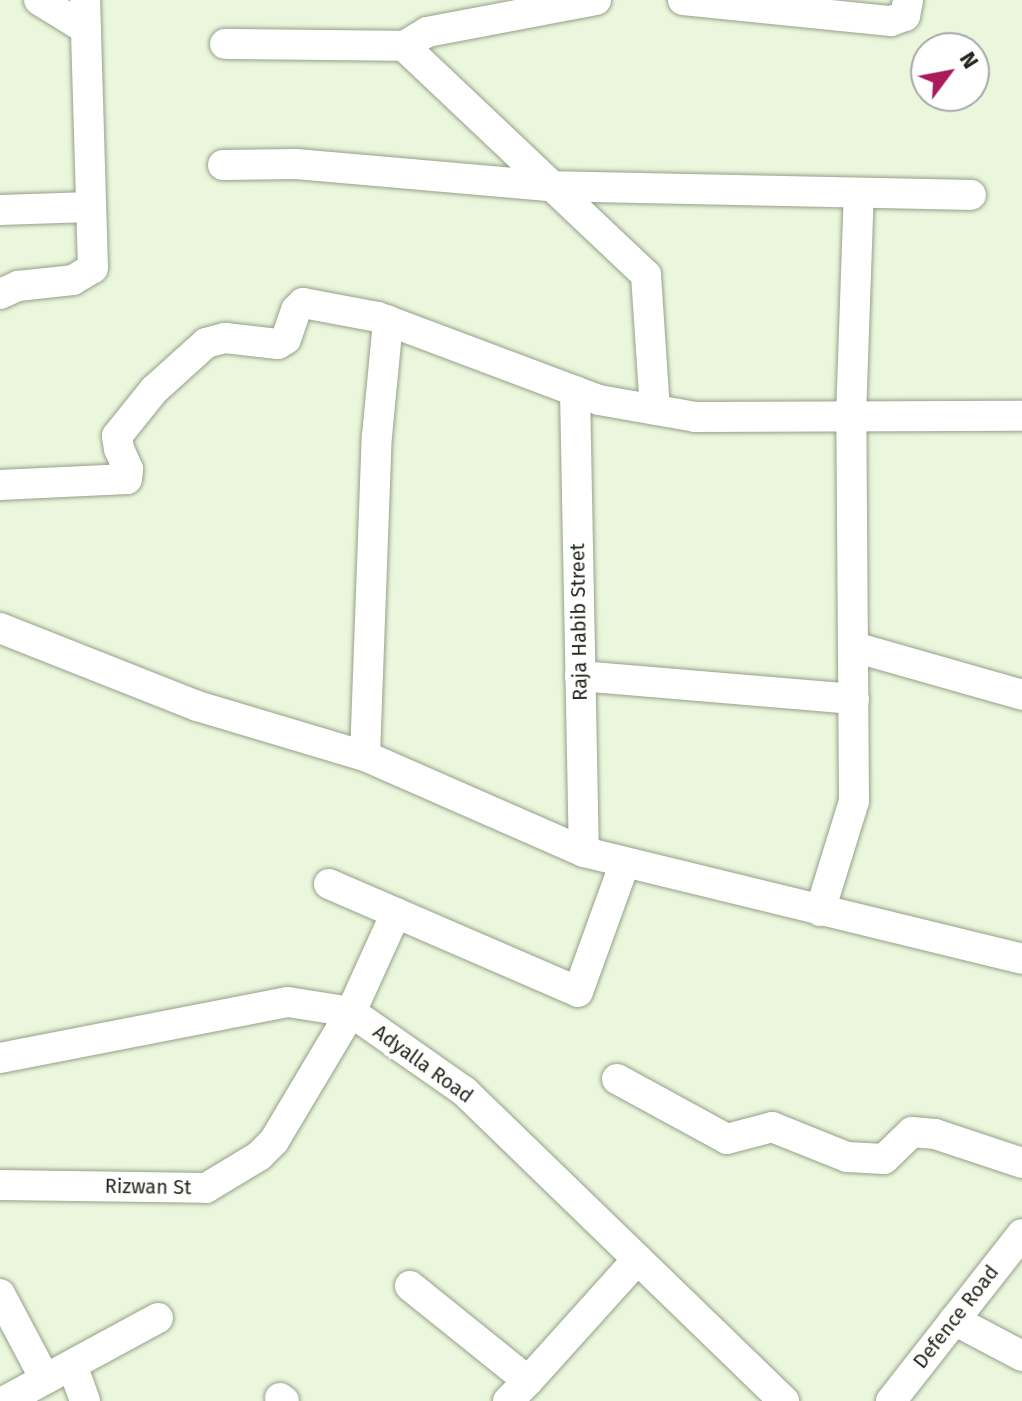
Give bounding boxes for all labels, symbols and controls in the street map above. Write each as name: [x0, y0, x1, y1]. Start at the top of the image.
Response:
north arrow: [910, 32, 990, 112]
text: N: [954, 47, 984, 73]
street label: Raja Habib Street: [566, 543, 592, 701]
street label: Adyalla Road: [368, 1020, 478, 1108]
street label: Rizwan St: [104, 1174, 192, 1200]
street label: Defence Road: [908, 1261, 1004, 1373]

